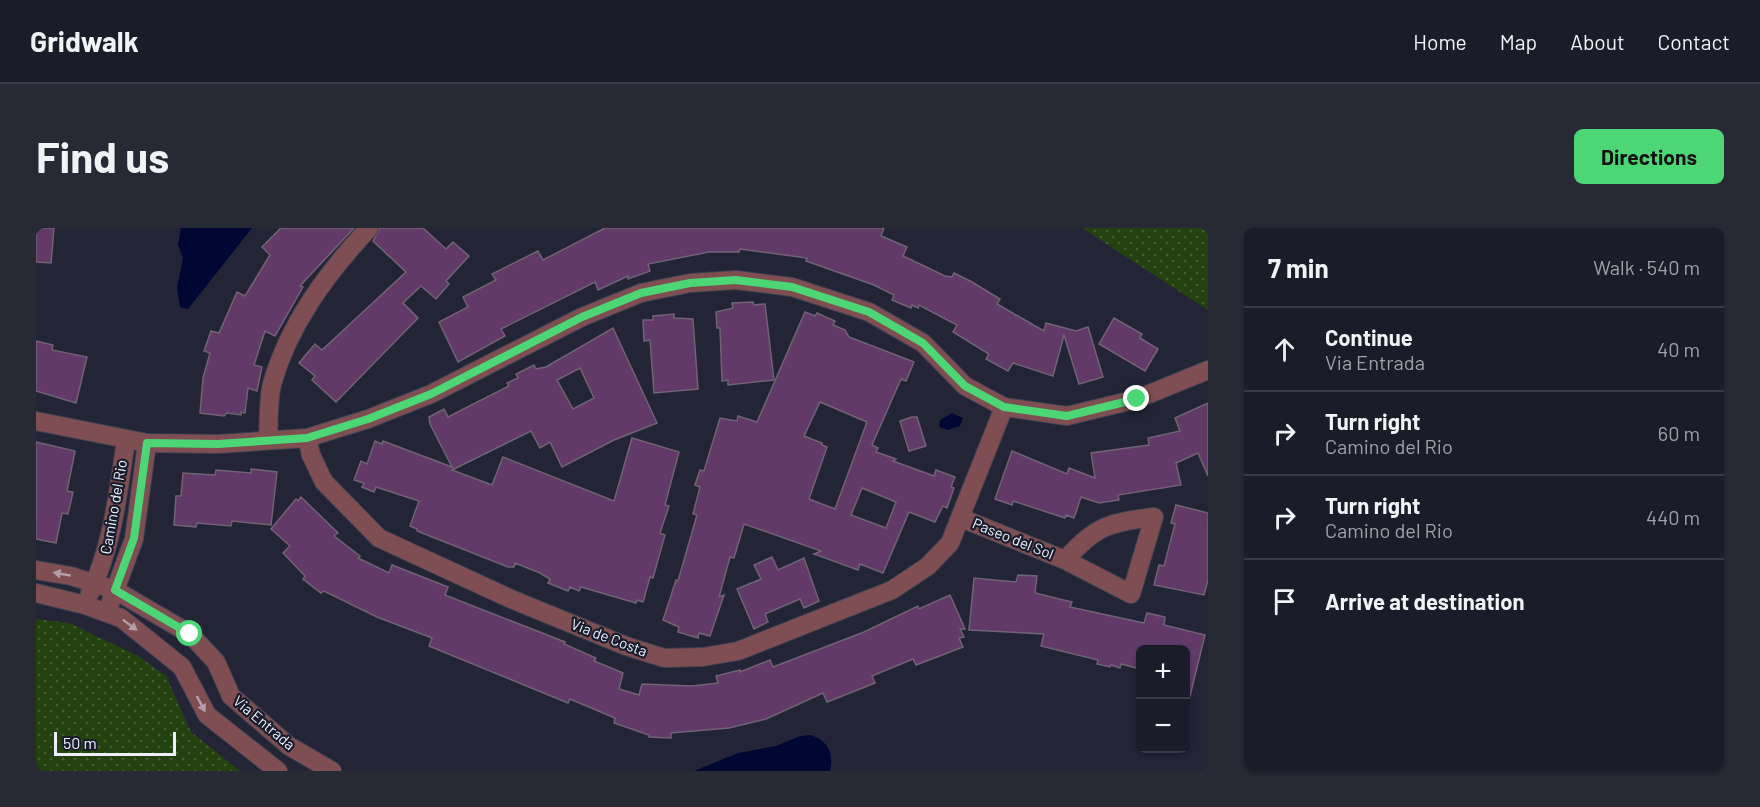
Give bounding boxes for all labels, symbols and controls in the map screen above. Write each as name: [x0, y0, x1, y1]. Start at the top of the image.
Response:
text: Gridwalk: [30, 24, 139, 58]
text: Home: [1413, 29, 1467, 54]
text: Map: [1500, 29, 1537, 54]
text: About: [1570, 29, 1625, 54]
text: Contact: [1658, 29, 1730, 54]
button: Directions: [1574, 129, 1724, 184]
text: Find us: [36, 131, 169, 181]
text: 7 min: [1268, 252, 1329, 283]
text: Walk · 540 m: [1593, 255, 1700, 279]
text: Continue: [1325, 324, 1413, 350]
icon: ahead: [1268, 333, 1301, 366]
text: 40 m: [1657, 337, 1700, 361]
text: Via Entrada: [1325, 350, 1425, 374]
route end: [1123, 385, 1149, 411]
text: Turn right: [1325, 408, 1420, 434]
icon: right: [1268, 417, 1301, 450]
text: 60 m: [1658, 421, 1700, 445]
text: Camino del Rio: [1325, 434, 1453, 458]
street label: Camino del Rio: [96, 458, 130, 556]
text: Turn right: [1325, 492, 1420, 518]
icon: right: [1268, 501, 1301, 534]
text: 440 m: [1646, 505, 1700, 529]
street label: Paseo del Sol: [970, 514, 1057, 563]
text: Camino del Rio: [1325, 518, 1453, 542]
one-way arrow: [52, 569, 71, 578]
icon: arrive: [1268, 585, 1301, 618]
text: Arrive at destination: [1325, 588, 1524, 614]
street label: Via de Costa: [569, 614, 650, 660]
one-way arrow: [123, 619, 138, 631]
route start: [176, 620, 202, 646]
map controls: [1136, 645, 1190, 753]
button: +: [1136, 645, 1190, 699]
street label: Via Entrada: [230, 691, 299, 753]
one-way arrow: [196, 695, 206, 713]
button: −: [1136, 699, 1190, 753]
scale bar: [54, 729, 176, 756]
text: 50 m: [63, 733, 97, 752]

